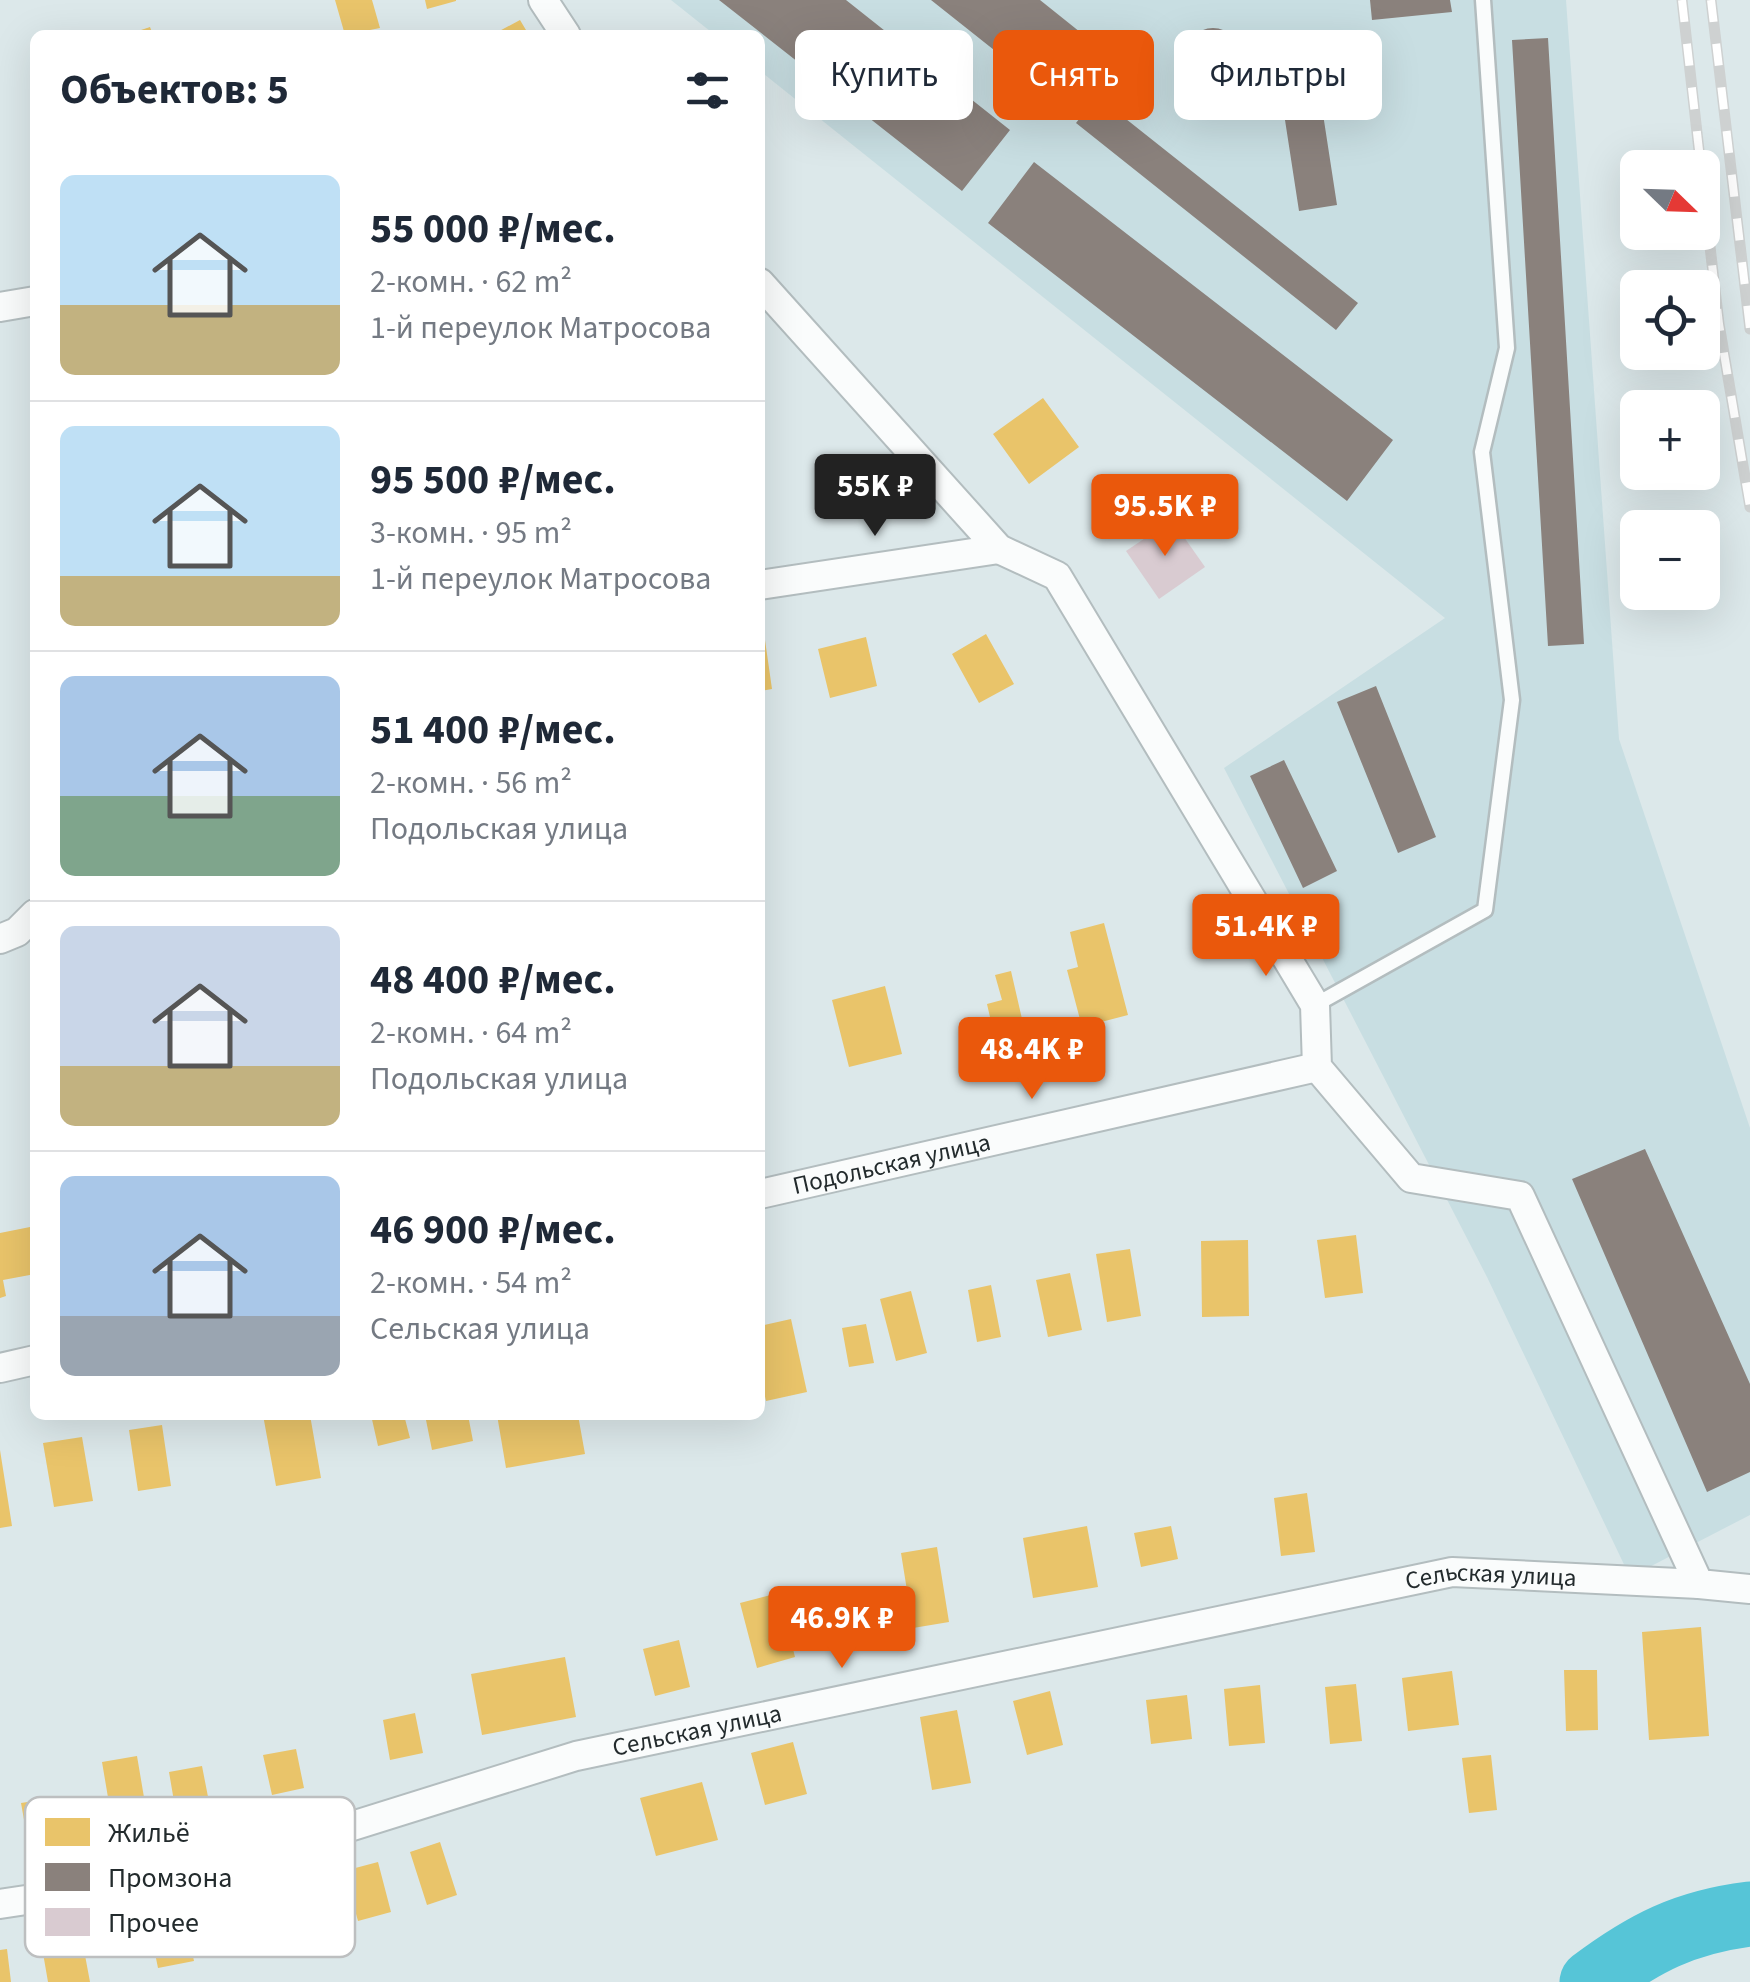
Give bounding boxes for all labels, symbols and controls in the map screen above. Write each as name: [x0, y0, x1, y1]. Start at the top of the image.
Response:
chip: Купить: [795, 30, 973, 120]
chip: Снять: [993, 30, 1154, 120]
chip: Фильтры: [1174, 30, 1382, 120]
text: Объектов: 5: [60, 60, 289, 120]
icon: filters: [680, 63, 735, 118]
north arrow: [1620, 150, 1720, 250]
map controls: [1620, 150, 1720, 610]
text: 55 000 ₽/мес.: [370, 199, 616, 259]
icon: home: [140, 215, 260, 335]
text: 2-комн. · 62 m²: [370, 259, 572, 305]
button: locate: [1620, 270, 1720, 370]
text: 1-й переулок Матросова: [370, 305, 711, 351]
button: +: [1620, 390, 1720, 490]
text: 95 500 ₽/мес.: [370, 450, 616, 510]
pin: 55K ₽: [805, 454, 945, 539]
text: 55K ₽: [837, 463, 913, 509]
icon: home: [140, 466, 260, 586]
pin: 95.5K ₽: [1073, 474, 1257, 559]
text: 95.5K ₽: [1113, 483, 1217, 529]
text: 3-комн. · 95 m²: [370, 510, 572, 556]
button: −: [1620, 510, 1720, 610]
text: 1-й переулок Матросова: [370, 556, 711, 602]
text: 51 400 ₽/мес.: [370, 700, 616, 760]
icon: home: [140, 716, 260, 836]
text: 2-комн. · 56 m²: [370, 760, 572, 806]
text: Подольская улица: [370, 806, 628, 852]
pin: 51.4K ₽: [1174, 894, 1358, 979]
text: 51.4K ₽: [1214, 903, 1318, 949]
text: 48 400 ₽/мес.: [370, 950, 616, 1010]
icon: home: [140, 966, 260, 1086]
text: 2-комн. · 64 m²: [370, 1010, 572, 1056]
pin: 48.4K ₽: [940, 1017, 1124, 1102]
text: 48.4K ₽: [980, 1026, 1084, 1072]
text: Подольская улица: [370, 1056, 628, 1102]
street label: Подольская улица: [789, 1124, 994, 1204]
text: 46 900 ₽/мес.: [370, 1200, 616, 1260]
icon: home: [140, 1216, 260, 1336]
text: 2-комн. · 54 m²: [370, 1260, 572, 1306]
text: Сельская улица: [370, 1306, 590, 1352]
street label: Сельская улица: [1402, 1553, 1577, 1599]
pin: 46.9K ₽: [750, 1586, 934, 1671]
text: 46.9K ₽: [790, 1595, 894, 1641]
street label: Сельская улица: [609, 1695, 785, 1766]
legend: [25, 1797, 355, 1957]
text: Жильё: [108, 1813, 190, 1853]
text: Промзона: [108, 1858, 232, 1898]
text: Прочее: [108, 1903, 199, 1943]

